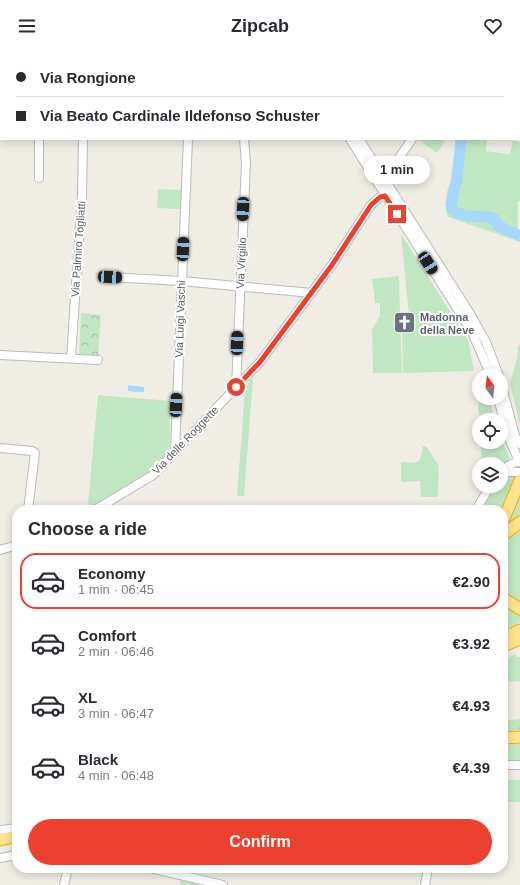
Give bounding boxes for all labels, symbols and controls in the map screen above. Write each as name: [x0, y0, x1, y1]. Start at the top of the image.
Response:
icon: menu: [16, 15, 38, 37]
icon: heart: [482, 15, 504, 37]
text: Zipcab: [231, 16, 289, 36]
text: Via Rongione: [40, 69, 136, 86]
text: Via Beato Cardinale Ildefonso Schuster: [40, 107, 320, 124]
callout: 1 min: [364, 156, 430, 184]
text: 1 min: [380, 162, 414, 177]
car: [236, 197, 250, 221]
street label: Via Palmiro Togliatti: [69, 201, 87, 297]
route end: [388, 205, 406, 223]
car: [176, 237, 190, 261]
street label: Via Virgilio: [234, 237, 248, 289]
car: [416, 250, 440, 276]
car: [98, 270, 122, 284]
street label: Via Luigi Vaschi: [173, 280, 187, 358]
church icon: Madonna della Neve: [391, 310, 417, 336]
place label: Madonna della Neve: [420, 311, 474, 336]
car: [231, 331, 243, 355]
north arrow: [472, 369, 508, 405]
map controls: [472, 369, 508, 493]
route start: [227, 378, 245, 396]
car: [169, 393, 183, 417]
street label: Via delle Roggette: [150, 404, 220, 476]
button: locate: [472, 413, 508, 449]
button: layers: [472, 457, 508, 493]
text: Choose a ride: [28, 519, 147, 539]
icon: car: [30, 563, 66, 599]
text: Economy: [78, 565, 146, 582]
text: €2.90: [452, 573, 490, 590]
text: 1 min · 06:45: [78, 582, 154, 597]
icon: car: [30, 625, 66, 661]
text: Comfort: [78, 627, 136, 644]
text: €3.92: [452, 635, 490, 652]
text: 2 min · 06:46: [78, 644, 154, 659]
icon: car: [30, 687, 66, 723]
text: XL: [78, 689, 97, 706]
text: €4.93: [452, 697, 490, 714]
text: 3 min · 06:47: [78, 706, 154, 721]
icon: car: [30, 749, 66, 785]
text: Black: [78, 751, 118, 768]
text: €4.39: [452, 759, 490, 776]
text: 4 min · 06:48: [78, 768, 154, 783]
button: Confirm: [28, 819, 492, 865]

